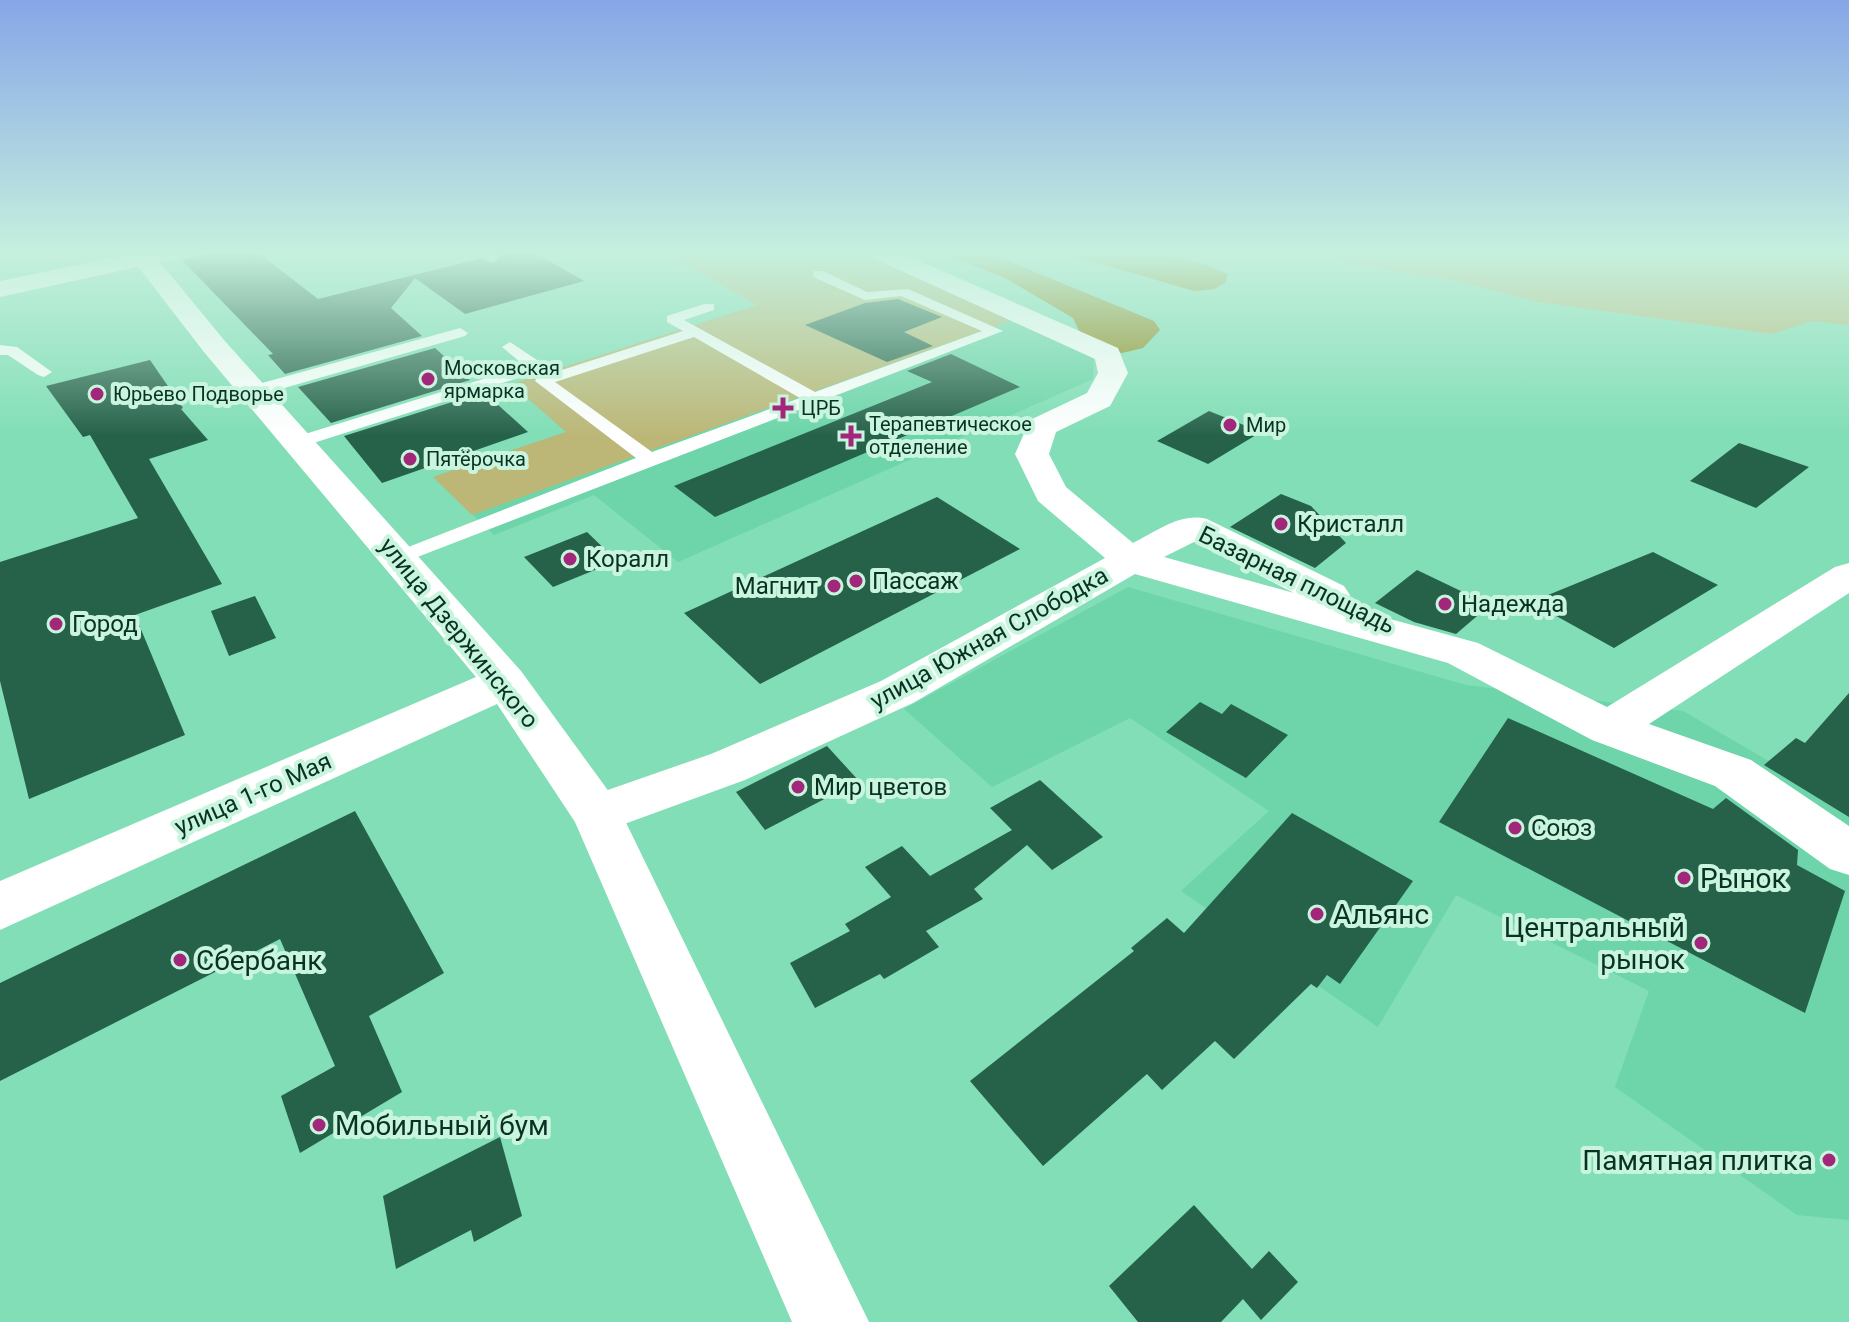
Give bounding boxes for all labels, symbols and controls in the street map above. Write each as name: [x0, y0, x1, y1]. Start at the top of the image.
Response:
place label: Московская ярмарка: [444, 356, 560, 403]
marker: Московская ярмарка: [419, 370, 437, 388]
place label: Юрьево Подворье: [113, 382, 284, 406]
marker: Юрьево Подворье: [88, 385, 106, 403]
place label: ЦРБ: [801, 396, 841, 420]
marker: ЦРБ: [772, 397, 794, 419]
place label: Терапевтическое отделение: [869, 412, 1032, 459]
place label: Мир: [1246, 413, 1286, 437]
marker: Мир: [1221, 416, 1239, 434]
marker: Терапевтическое отделение: [840, 425, 862, 447]
place label: Пятёрочка: [426, 447, 526, 471]
marker: Пятёрочка: [401, 450, 419, 468]
place label: Кристалл: [1297, 510, 1404, 538]
marker: Кристалл: [1272, 515, 1290, 533]
street label: Базарная площадь: [1194, 520, 1400, 640]
street label: улица Дзержинского: [374, 532, 544, 734]
place label: Коралл: [586, 545, 669, 573]
marker: Коралл: [561, 550, 579, 568]
street label: улица Южная Слободка: [865, 561, 1113, 715]
place label: Пассаж: [872, 567, 959, 595]
place label: Магнит: [735, 572, 818, 600]
marker: Пассаж: [847, 572, 865, 590]
marker: Магнит: [825, 577, 843, 595]
place label: Надежда: [1461, 590, 1564, 618]
marker: Надежда: [1436, 595, 1454, 613]
place label: Город: [72, 610, 138, 638]
marker: Город: [47, 615, 65, 633]
street label: улица 1-го Мая: [170, 747, 336, 841]
place label: Мир цветов: [814, 773, 947, 801]
marker: Мир цветов: [789, 778, 807, 796]
place label: Союз: [1531, 814, 1592, 842]
marker: Союз: [1506, 819, 1524, 837]
place label: Рынок: [1700, 862, 1787, 895]
marker: Рынок: [1675, 869, 1693, 887]
place label: Альянс: [1333, 898, 1429, 931]
marker: Альянс: [1308, 905, 1326, 923]
place label: Центральный рынок: [1504, 911, 1685, 976]
marker: Центральный рынок: [1692, 934, 1710, 952]
place label: Сбербанк: [196, 944, 322, 977]
marker: Сбербанк: [171, 951, 189, 969]
place label: Мобильный бум: [335, 1109, 549, 1142]
marker: Мобильный бум: [310, 1116, 328, 1134]
place label: Памятная плитка: [1582, 1144, 1813, 1177]
marker: Памятная плитка: [1820, 1151, 1838, 1169]

